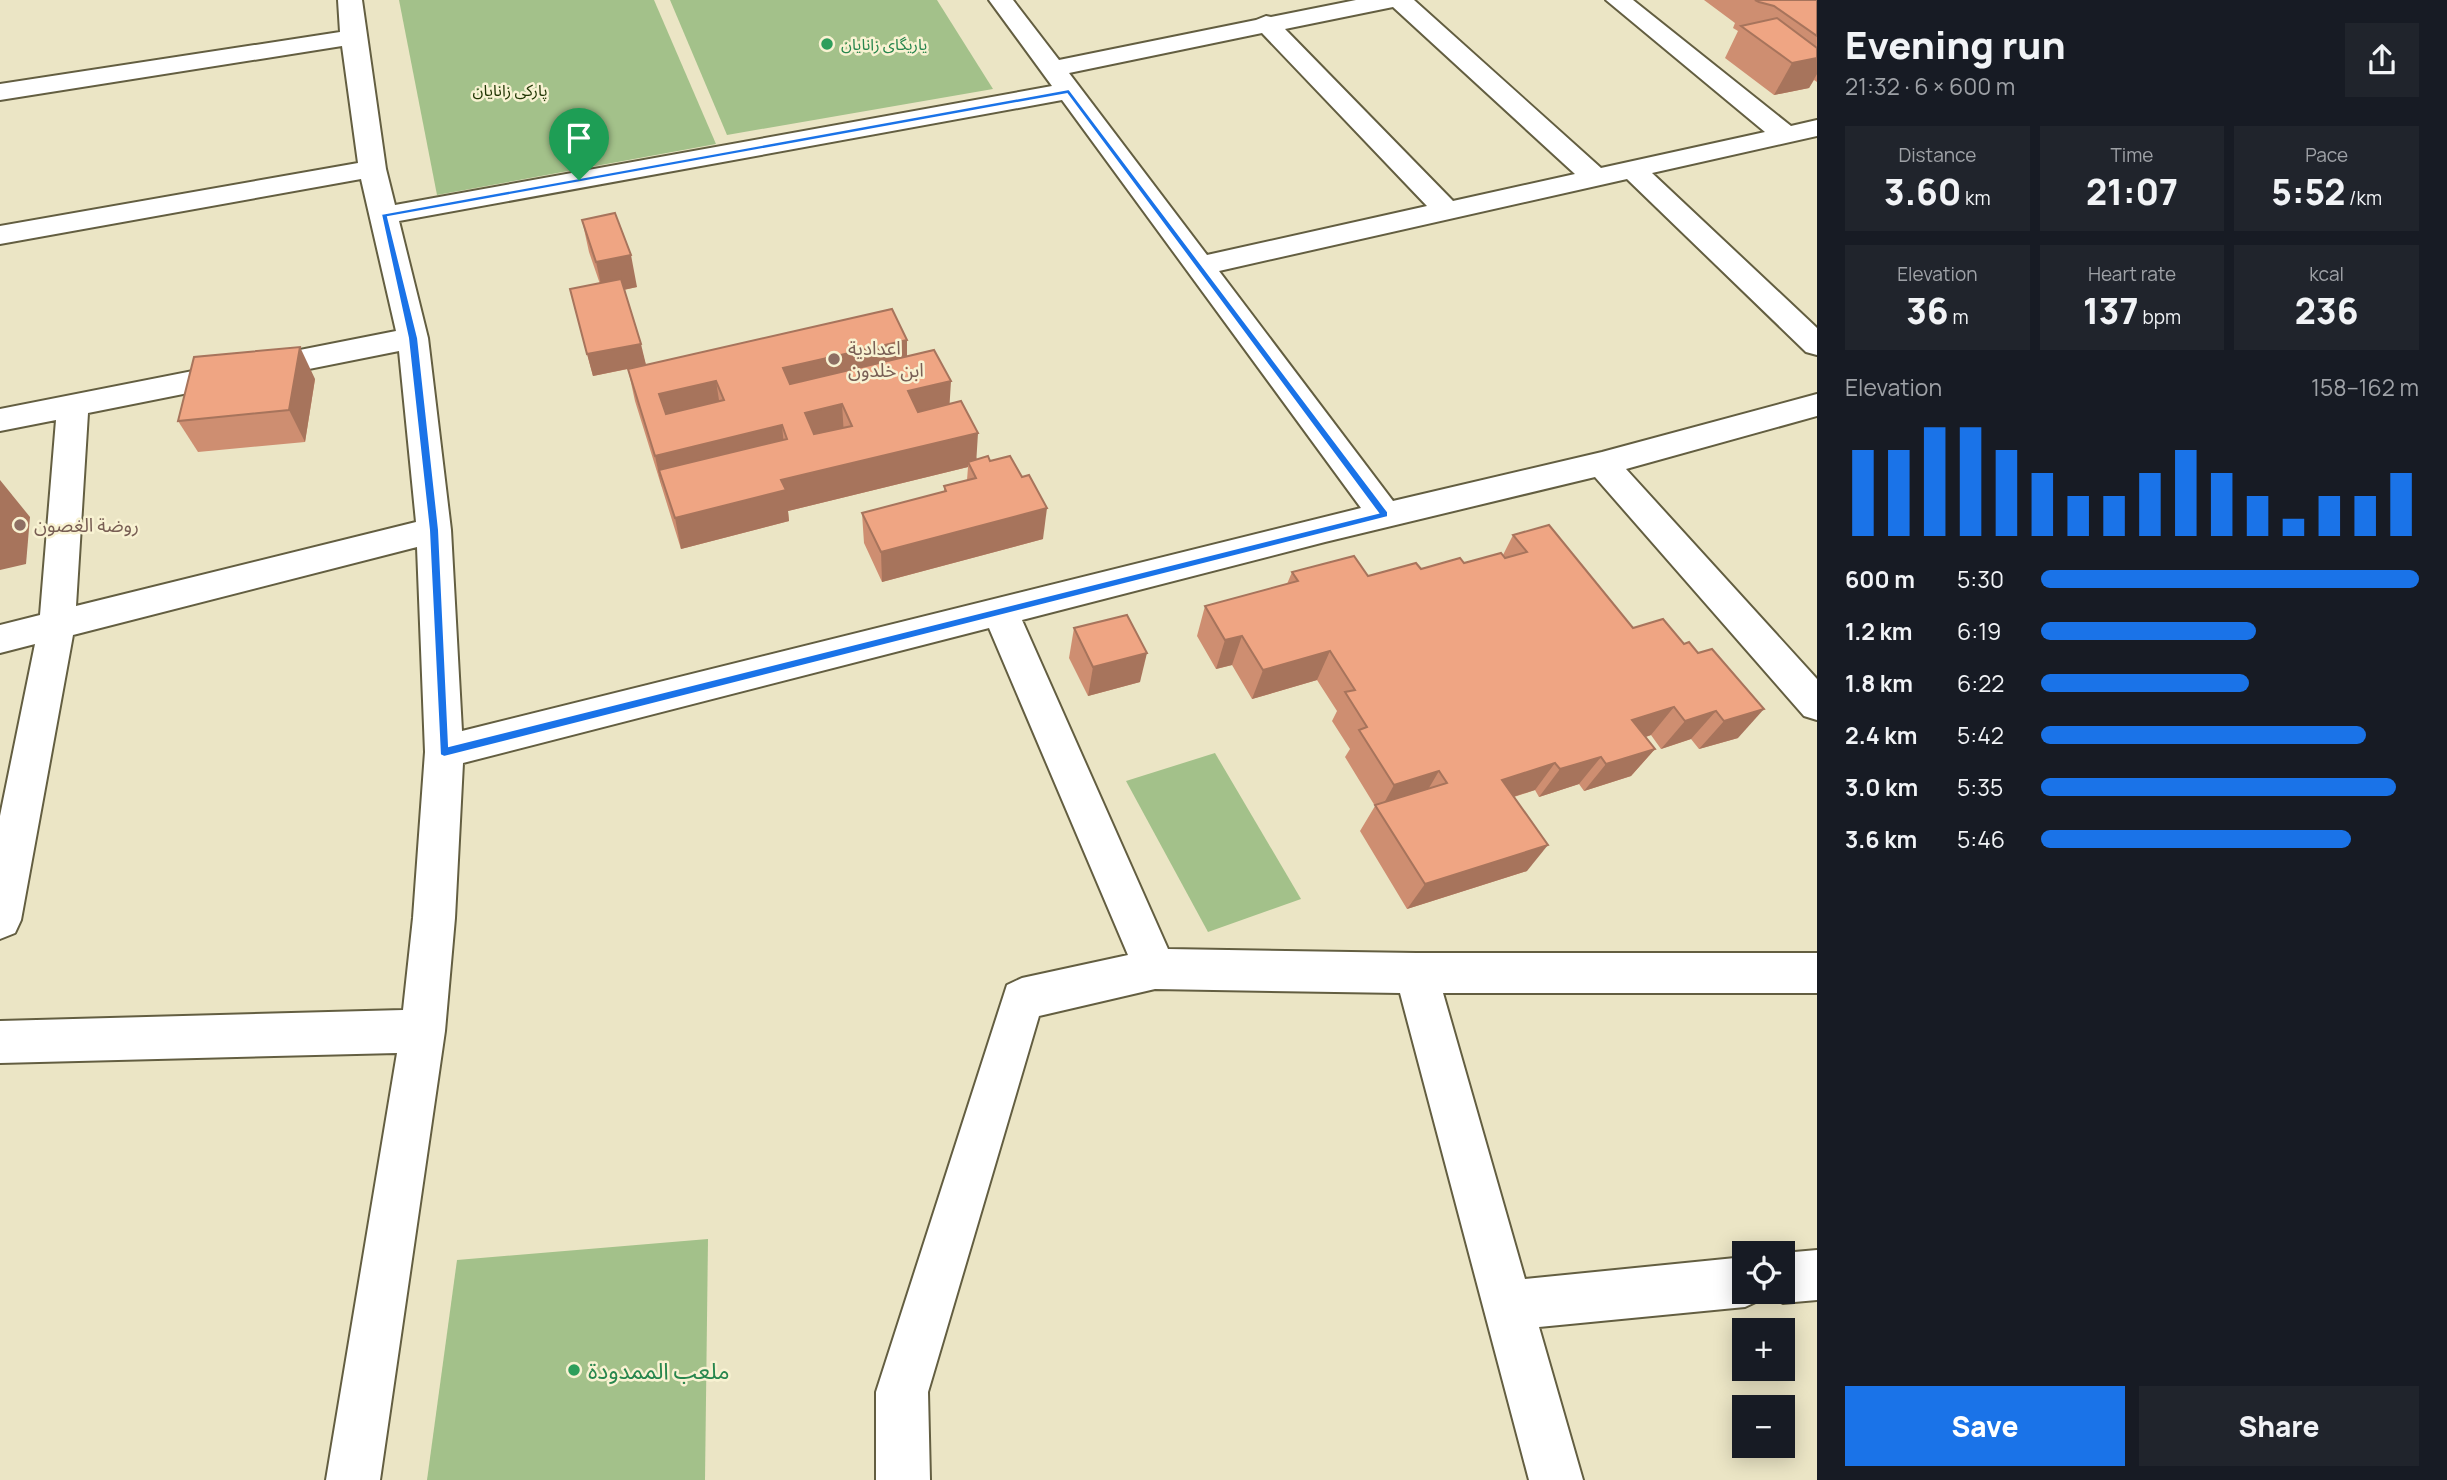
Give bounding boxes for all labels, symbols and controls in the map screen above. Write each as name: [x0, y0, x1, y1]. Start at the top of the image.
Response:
text: Evening run: [1845, 18, 2066, 70]
button: share: [2345, 23, 2419, 97]
place label: یاریگای زانایان: [841, 33, 927, 55]
marker: یاریگای زانایان: [819, 36, 835, 52]
text: 21:32 · 6 × 600 m: [1845, 70, 2015, 102]
park label: پارکی زانایان: [473, 79, 547, 101]
pin: [549, 108, 609, 180]
icon: arrive: [560, 119, 598, 157]
text: Distance: [1898, 142, 1976, 168]
text: Time: [2111, 142, 2153, 168]
text: Pace: [2305, 142, 2348, 168]
text: 3.60: [1884, 168, 1961, 216]
text: 21:07: [2086, 168, 2178, 216]
text: 5:52: [2271, 168, 2345, 216]
text: km: [1961, 185, 1991, 211]
text: /km: [2345, 185, 2382, 211]
text: Elevation: [1897, 261, 1977, 287]
text: Heart rate: [2088, 261, 2176, 287]
text: kcal: [2309, 261, 2344, 287]
text: 36: [1906, 287, 1949, 335]
text: 137: [2083, 287, 2139, 335]
text: 236: [2295, 287, 2358, 335]
text: m: [1949, 304, 1969, 330]
text: bpm: [2139, 304, 2181, 330]
place label: اعدادية ابن خلدون: [848, 335, 924, 383]
marker: اعدادية ابن خلدون: [826, 351, 842, 367]
text: Elevation: [1845, 371, 1942, 403]
text: 158–162 m: [2311, 371, 2419, 403]
place label: روضة الغصون: [34, 512, 139, 538]
marker: روضة الغصون: [12, 517, 28, 533]
text: 600 m: [1845, 563, 1915, 595]
text: 5:30: [1957, 563, 2004, 595]
text: 1.2 km: [1845, 615, 1912, 647]
text: 6:19: [1957, 615, 2001, 647]
text: 1.8 km: [1845, 667, 1913, 699]
text: 6:22: [1957, 667, 2004, 699]
text: 2.4 km: [1845, 719, 1917, 751]
text: 5:42: [1957, 719, 2004, 751]
text: 3.0 km: [1845, 771, 1918, 803]
text: 5:35: [1957, 771, 2003, 803]
text: 3.6 km: [1845, 823, 1917, 855]
text: 5:46: [1957, 823, 2005, 855]
map controls: [1732, 1241, 1795, 1458]
button: locate: [1732, 1241, 1795, 1304]
button: +: [1732, 1318, 1795, 1381]
place label: ملعب الممدودة: [588, 1354, 730, 1386]
marker: ملعب الممدودة: [566, 1362, 582, 1378]
button: Save: [1845, 1386, 2125, 1466]
button: Share: [2139, 1386, 2419, 1466]
button: −: [1732, 1395, 1795, 1458]

